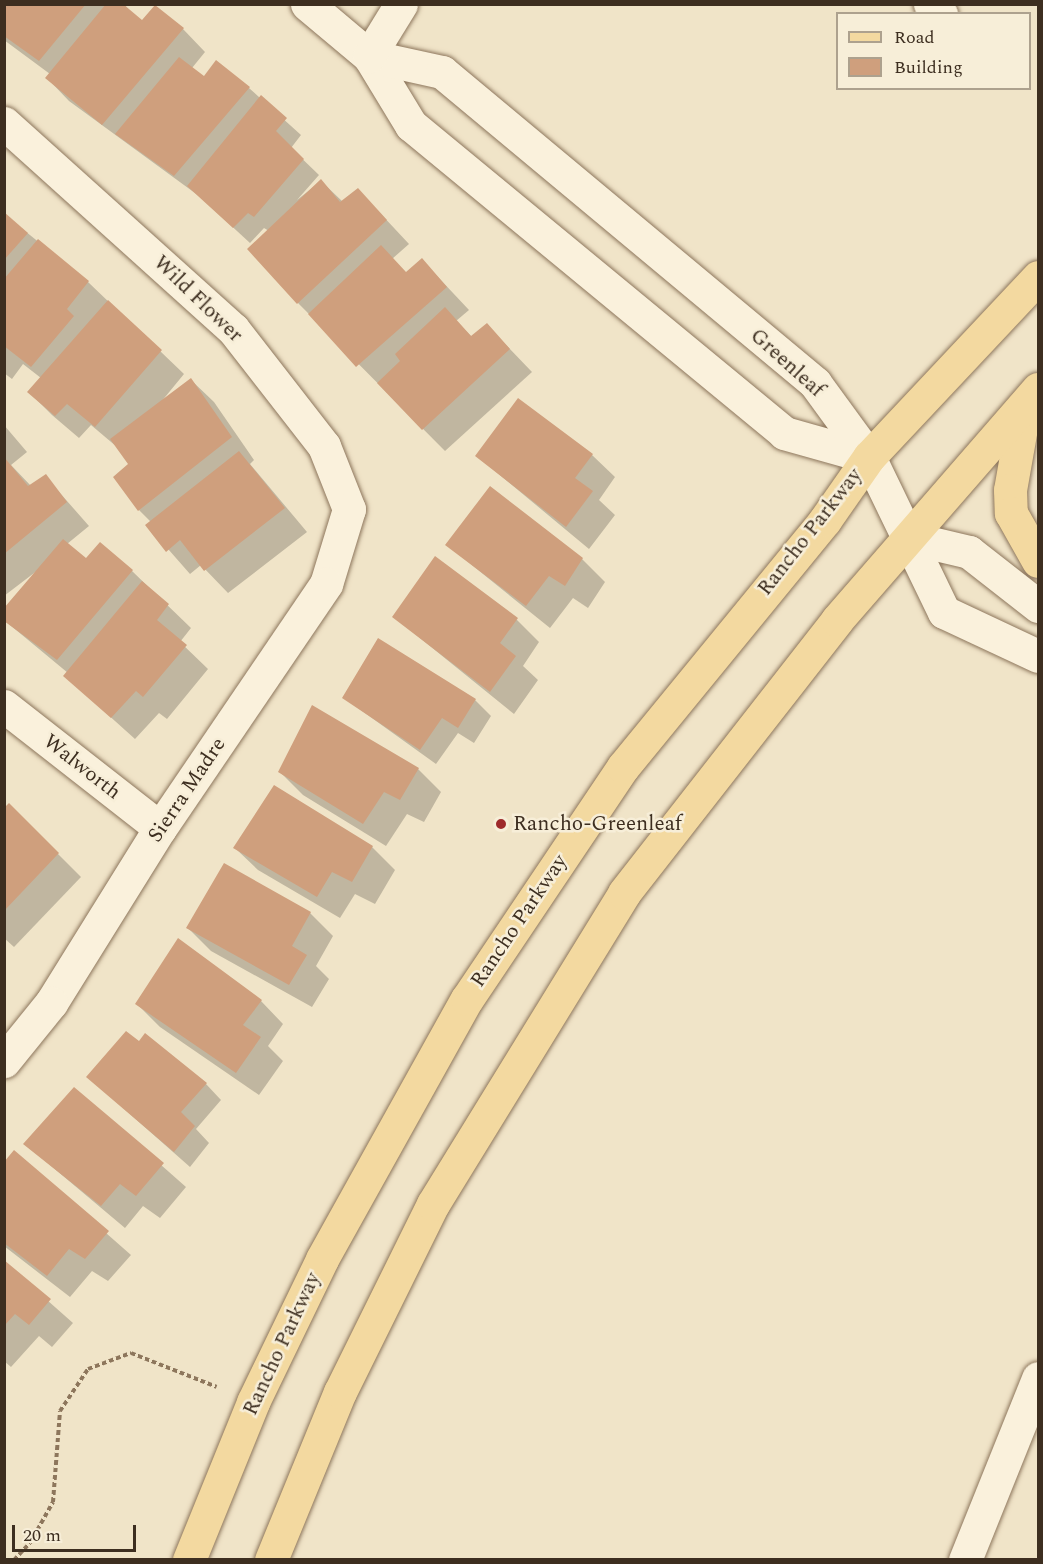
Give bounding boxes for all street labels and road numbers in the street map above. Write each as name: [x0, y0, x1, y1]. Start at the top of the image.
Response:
street label: Wild Flower: [148, 250, 248, 348]
street label: Greenleaf: [745, 323, 829, 403]
street label: Rancho Parkway: [752, 463, 868, 601]
street label: Walworth: [38, 729, 126, 805]
street label: Sierra Madre: [143, 733, 231, 847]
street label: Rancho Parkway: [465, 850, 573, 992]
street label: Rancho Parkway: [238, 1269, 326, 1419]

